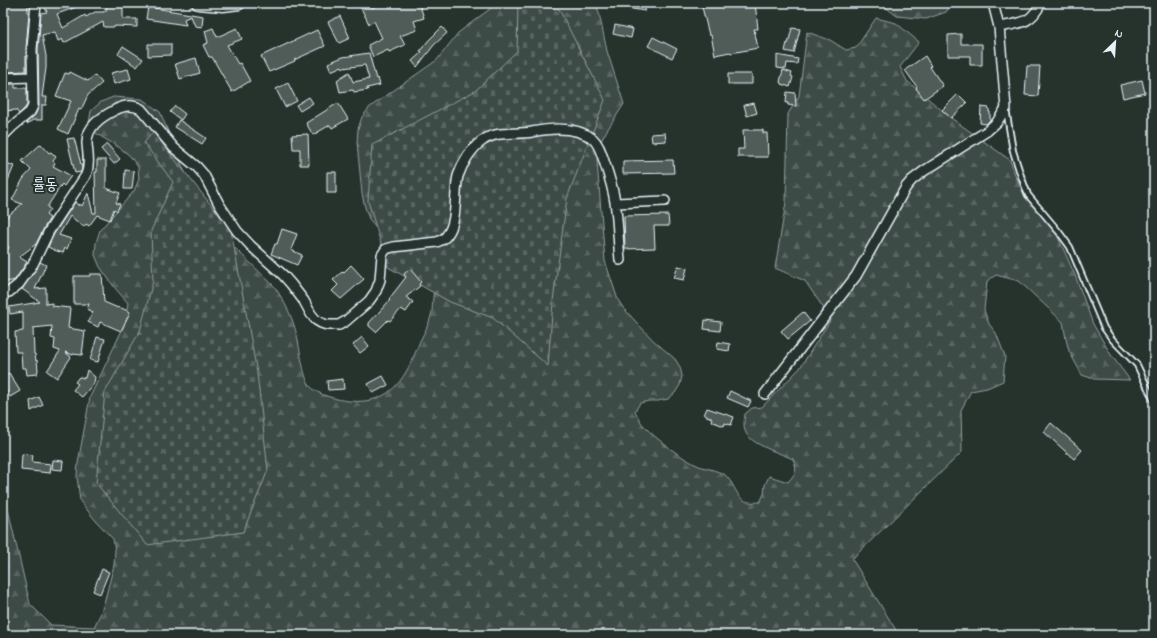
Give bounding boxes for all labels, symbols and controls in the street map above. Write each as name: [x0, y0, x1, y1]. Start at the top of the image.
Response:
north arrow: [1095, 22, 1135, 62]
text: N: [1112, 25, 1126, 43]
district label: 률동: [32, 173, 58, 197]

